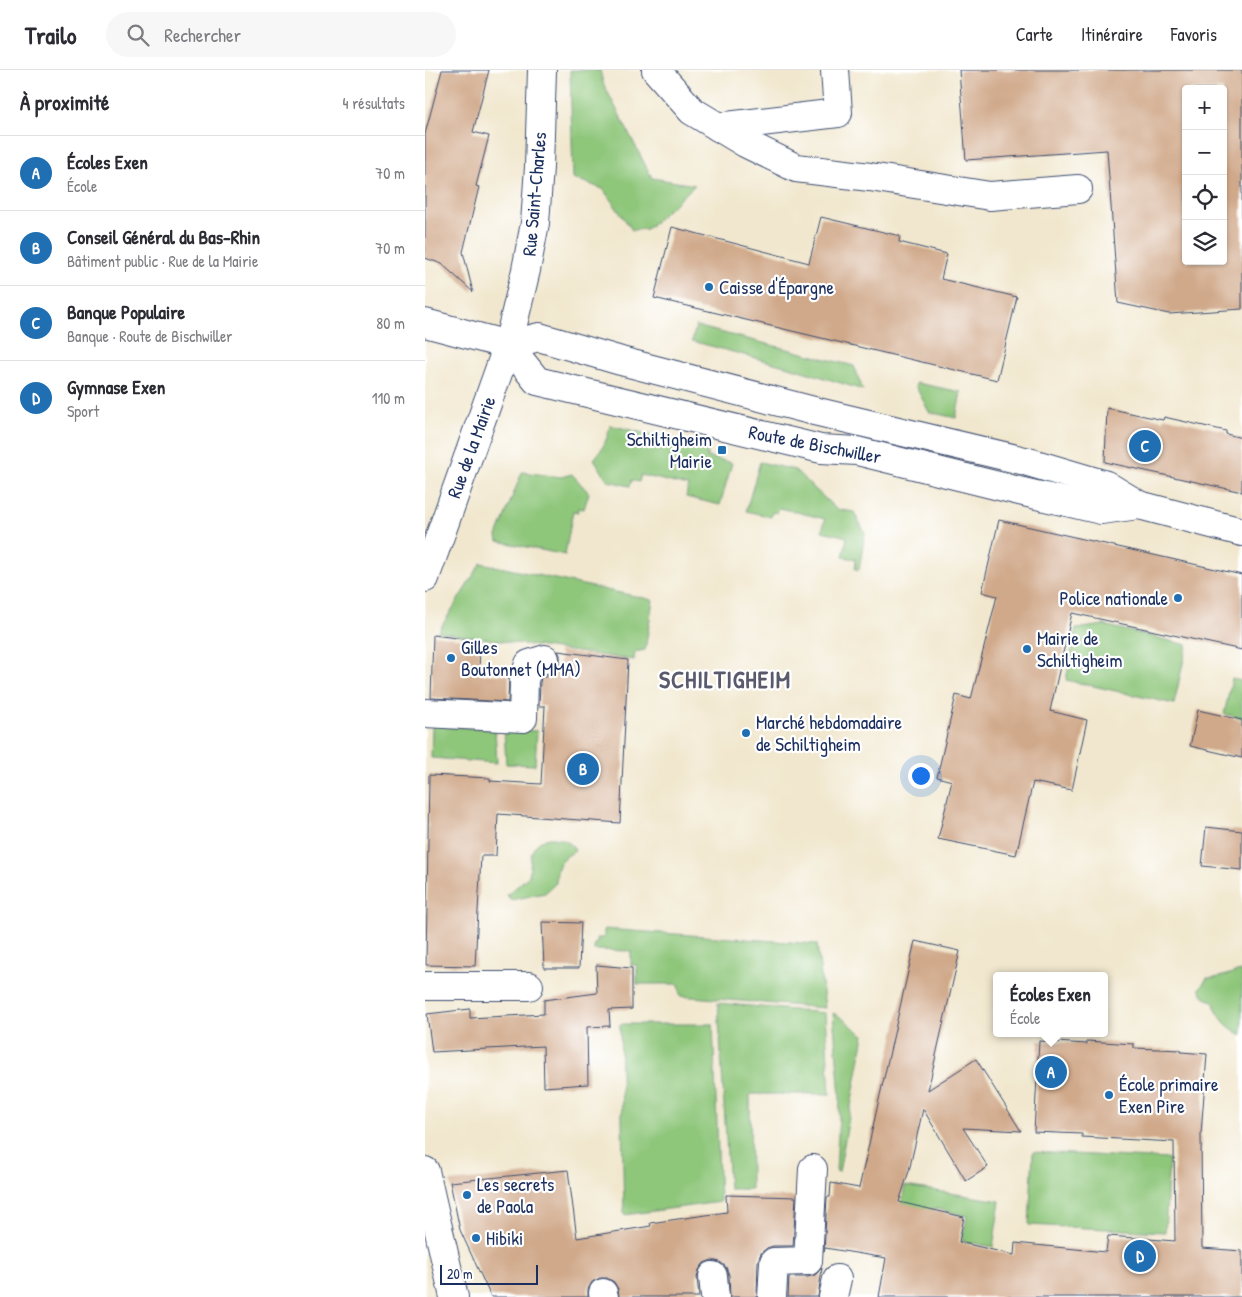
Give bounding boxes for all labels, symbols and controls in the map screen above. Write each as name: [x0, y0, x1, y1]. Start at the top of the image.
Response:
search box: [106, 12, 456, 57]
text: Trailo: [25, 19, 76, 51]
icon: search: [124, 21, 152, 49]
text: Rechercher: [164, 22, 241, 48]
text: Carte: [1016, 22, 1053, 47]
text: Itinéraire: [1081, 22, 1143, 47]
text: Favoris: [1171, 22, 1217, 47]
map controls: [1182, 85, 1227, 265]
button: +: [1182, 85, 1227, 130]
text: À proximité: [20, 88, 109, 117]
text: 4 résultats: [343, 92, 405, 114]
button: −: [1182, 130, 1227, 175]
street label: Rue Saint-Charles: [516, 131, 552, 257]
text: Écoles Exen: [67, 149, 148, 175]
text: A: [32, 162, 40, 184]
text: 70 m: [375, 162, 405, 184]
text: École: [67, 175, 97, 197]
button: locate: [1182, 175, 1227, 220]
button: layers: [1182, 220, 1227, 265]
text: Conseil Général du Bas-Rhin: [67, 224, 260, 250]
text: B: [32, 237, 40, 259]
text: 70 m: [375, 237, 405, 259]
text: Bâtiment public · Rue de la Mairie: [67, 250, 258, 272]
place label: Caisse d'Épargne: [719, 274, 835, 300]
marker: Caisse d'Épargne: [703, 281, 715, 293]
text: Banque Populaire: [67, 299, 185, 325]
text: C: [32, 312, 40, 334]
text: 80 m: [376, 312, 405, 334]
text: Banque · Route de Bischwiller: [67, 325, 233, 347]
text: Gymnase Exen: [67, 374, 165, 400]
text: D: [32, 387, 40, 409]
text: 110 m: [372, 387, 405, 409]
street label: Rue de la Mairie: [441, 392, 502, 501]
text: Sport: [67, 400, 99, 422]
street label: Route de Bischwiller: [747, 418, 884, 470]
place label: Schiltigheim Mairie: [627, 426, 712, 474]
pin: C: [1129, 427, 1161, 465]
marker: Schiltigheim Mairie: [716, 444, 728, 456]
place label: Police nationale: [1059, 585, 1168, 611]
marker: Police nationale: [1172, 592, 1184, 604]
place label: Mairie de Schiltigheim: [1037, 625, 1122, 673]
place label: Gilles Boutonnet (MMA): [461, 634, 581, 682]
marker: Mairie de Schiltigheim: [1021, 643, 1033, 655]
marker: Gilles Boutonnet (MMA): [445, 652, 457, 664]
district label: SCHILTIGHEIM: [659, 663, 791, 695]
place label: Marché hebdomadaire de Schiltigheim: [756, 709, 903, 757]
marker: Marché hebdomadaire de Schiltigheim: [740, 727, 752, 739]
pin: B: [567, 750, 599, 788]
your location: [908, 763, 934, 789]
popup: [993, 972, 1108, 1037]
text: Écoles Exen: [1010, 981, 1091, 1007]
text: École: [1010, 1007, 1040, 1029]
pin: A: [1035, 1053, 1067, 1091]
place label: École primaire Exen Pire: [1119, 1071, 1219, 1119]
marker: École primaire Exen Pire: [1103, 1089, 1115, 1101]
place label: Les secrets de Paola: [477, 1171, 554, 1219]
marker: Les secrets de Paola: [461, 1189, 473, 1201]
place label: Hibiki: [486, 1225, 523, 1251]
marker: Hibiki: [470, 1232, 482, 1244]
pin: D: [1124, 1237, 1156, 1275]
scale bar: [440, 1262, 537, 1285]
text: 20 m: [447, 1264, 473, 1283]

